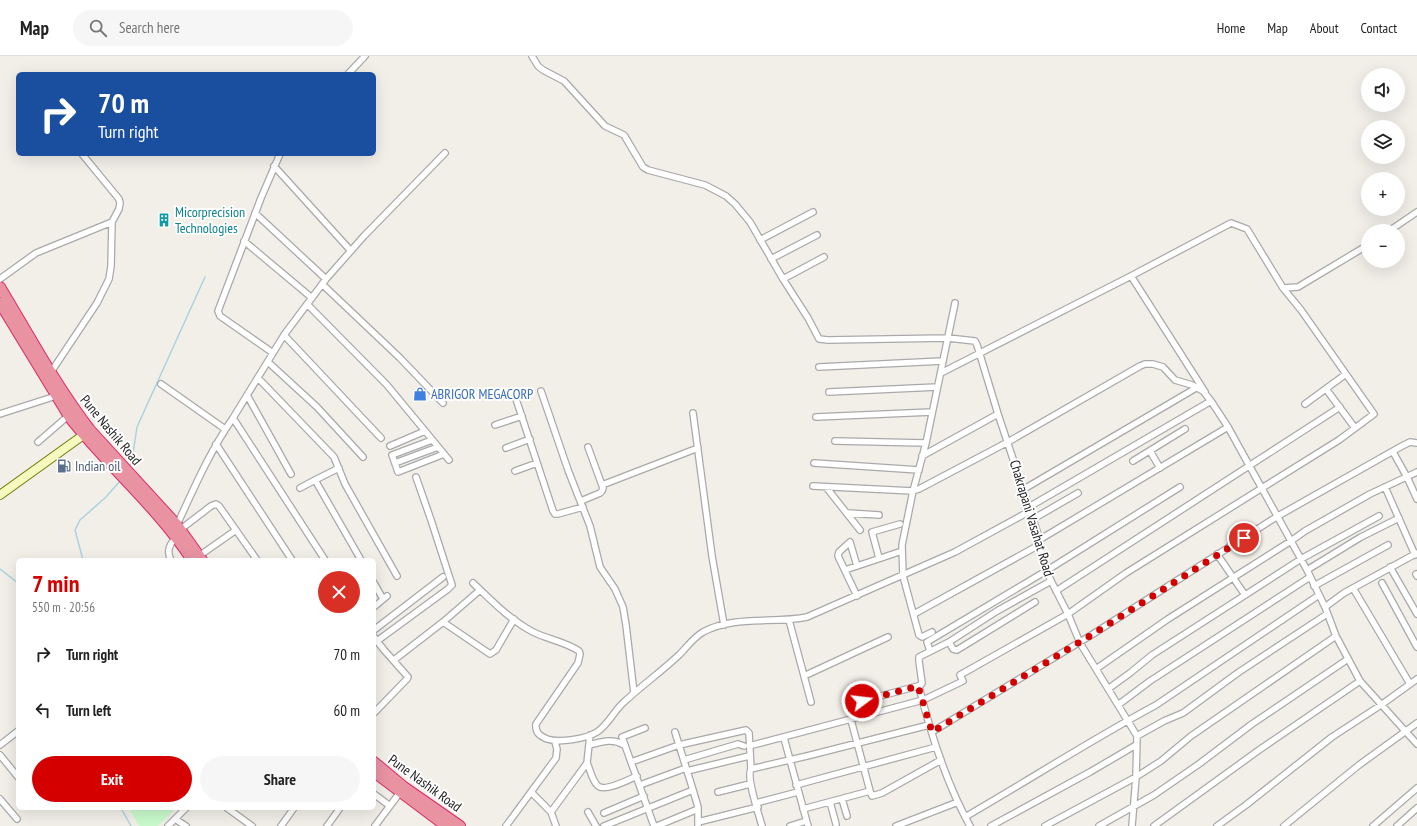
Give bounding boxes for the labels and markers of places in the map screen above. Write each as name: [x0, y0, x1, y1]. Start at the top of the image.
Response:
place label: Micorprecision Technologies: [175, 203, 245, 237]
building icon: Micorprecision Technologies: [156, 212, 172, 228]
place label: ABRIGOR MEGACORP: [431, 385, 533, 403]
shop icon: ABRIGOR MEGACORP: [412, 386, 428, 402]
place label: Indian oil: [75, 457, 121, 475]
fuel station icon: Indian oil: [56, 458, 72, 474]
pin: [1227, 521, 1261, 555]

